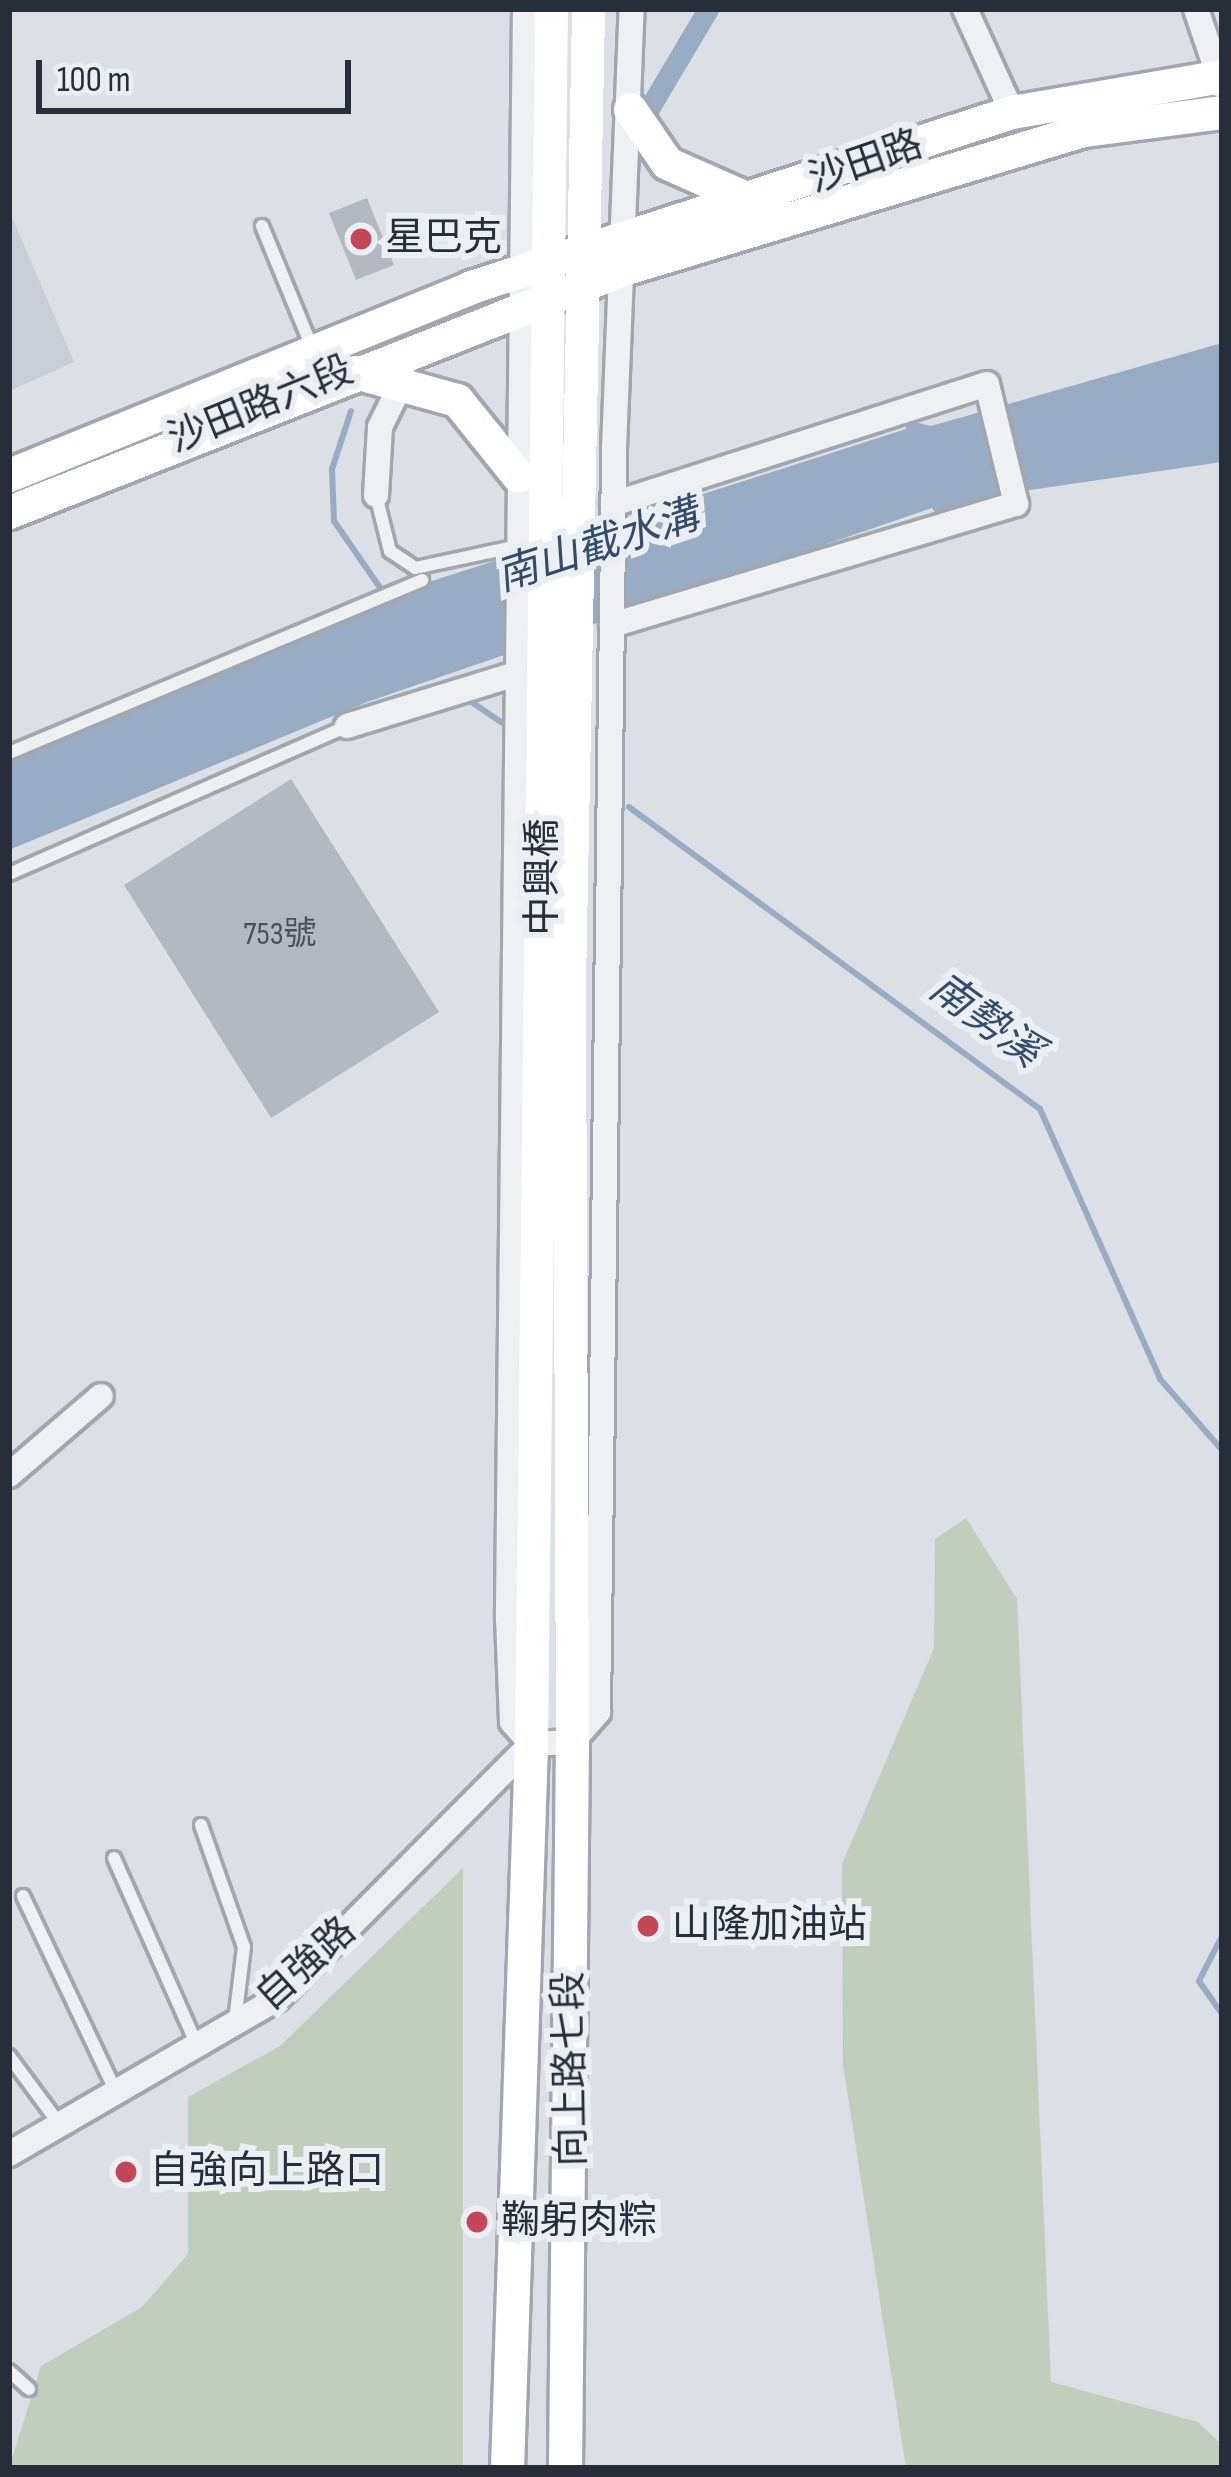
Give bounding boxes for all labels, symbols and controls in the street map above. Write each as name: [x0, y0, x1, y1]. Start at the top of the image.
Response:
scale bar: [42, 36, 357, 110]
text: 100 m: [57, 59, 131, 102]
street label: 沙田路: [803, 122, 929, 204]
place label: 星巴克: [385, 216, 502, 262]
marker: 星巴克: [348, 226, 374, 252]
street label: 沙田路六段: [162, 348, 360, 464]
water label: 南山截水溝: [490, 491, 706, 603]
street label: 中興橋: [521, 819, 567, 935]
house number: 753號: [243, 915, 317, 955]
water label: 南勢溪: [919, 964, 1051, 1078]
place label: 山隆加油站: [672, 1903, 867, 1949]
street label: 自強路: [248, 1908, 366, 2022]
marker: 山隆加油站: [635, 1913, 661, 1939]
street label: 向上路七段: [547, 1971, 597, 2167]
place label: 自強向上路口: [150, 2149, 384, 2195]
marker: 自強向上路口: [113, 2159, 139, 2185]
place label: 鞠躬肉粽: [501, 2199, 657, 2245]
marker: 鞠躬肉粽: [464, 2209, 490, 2235]

